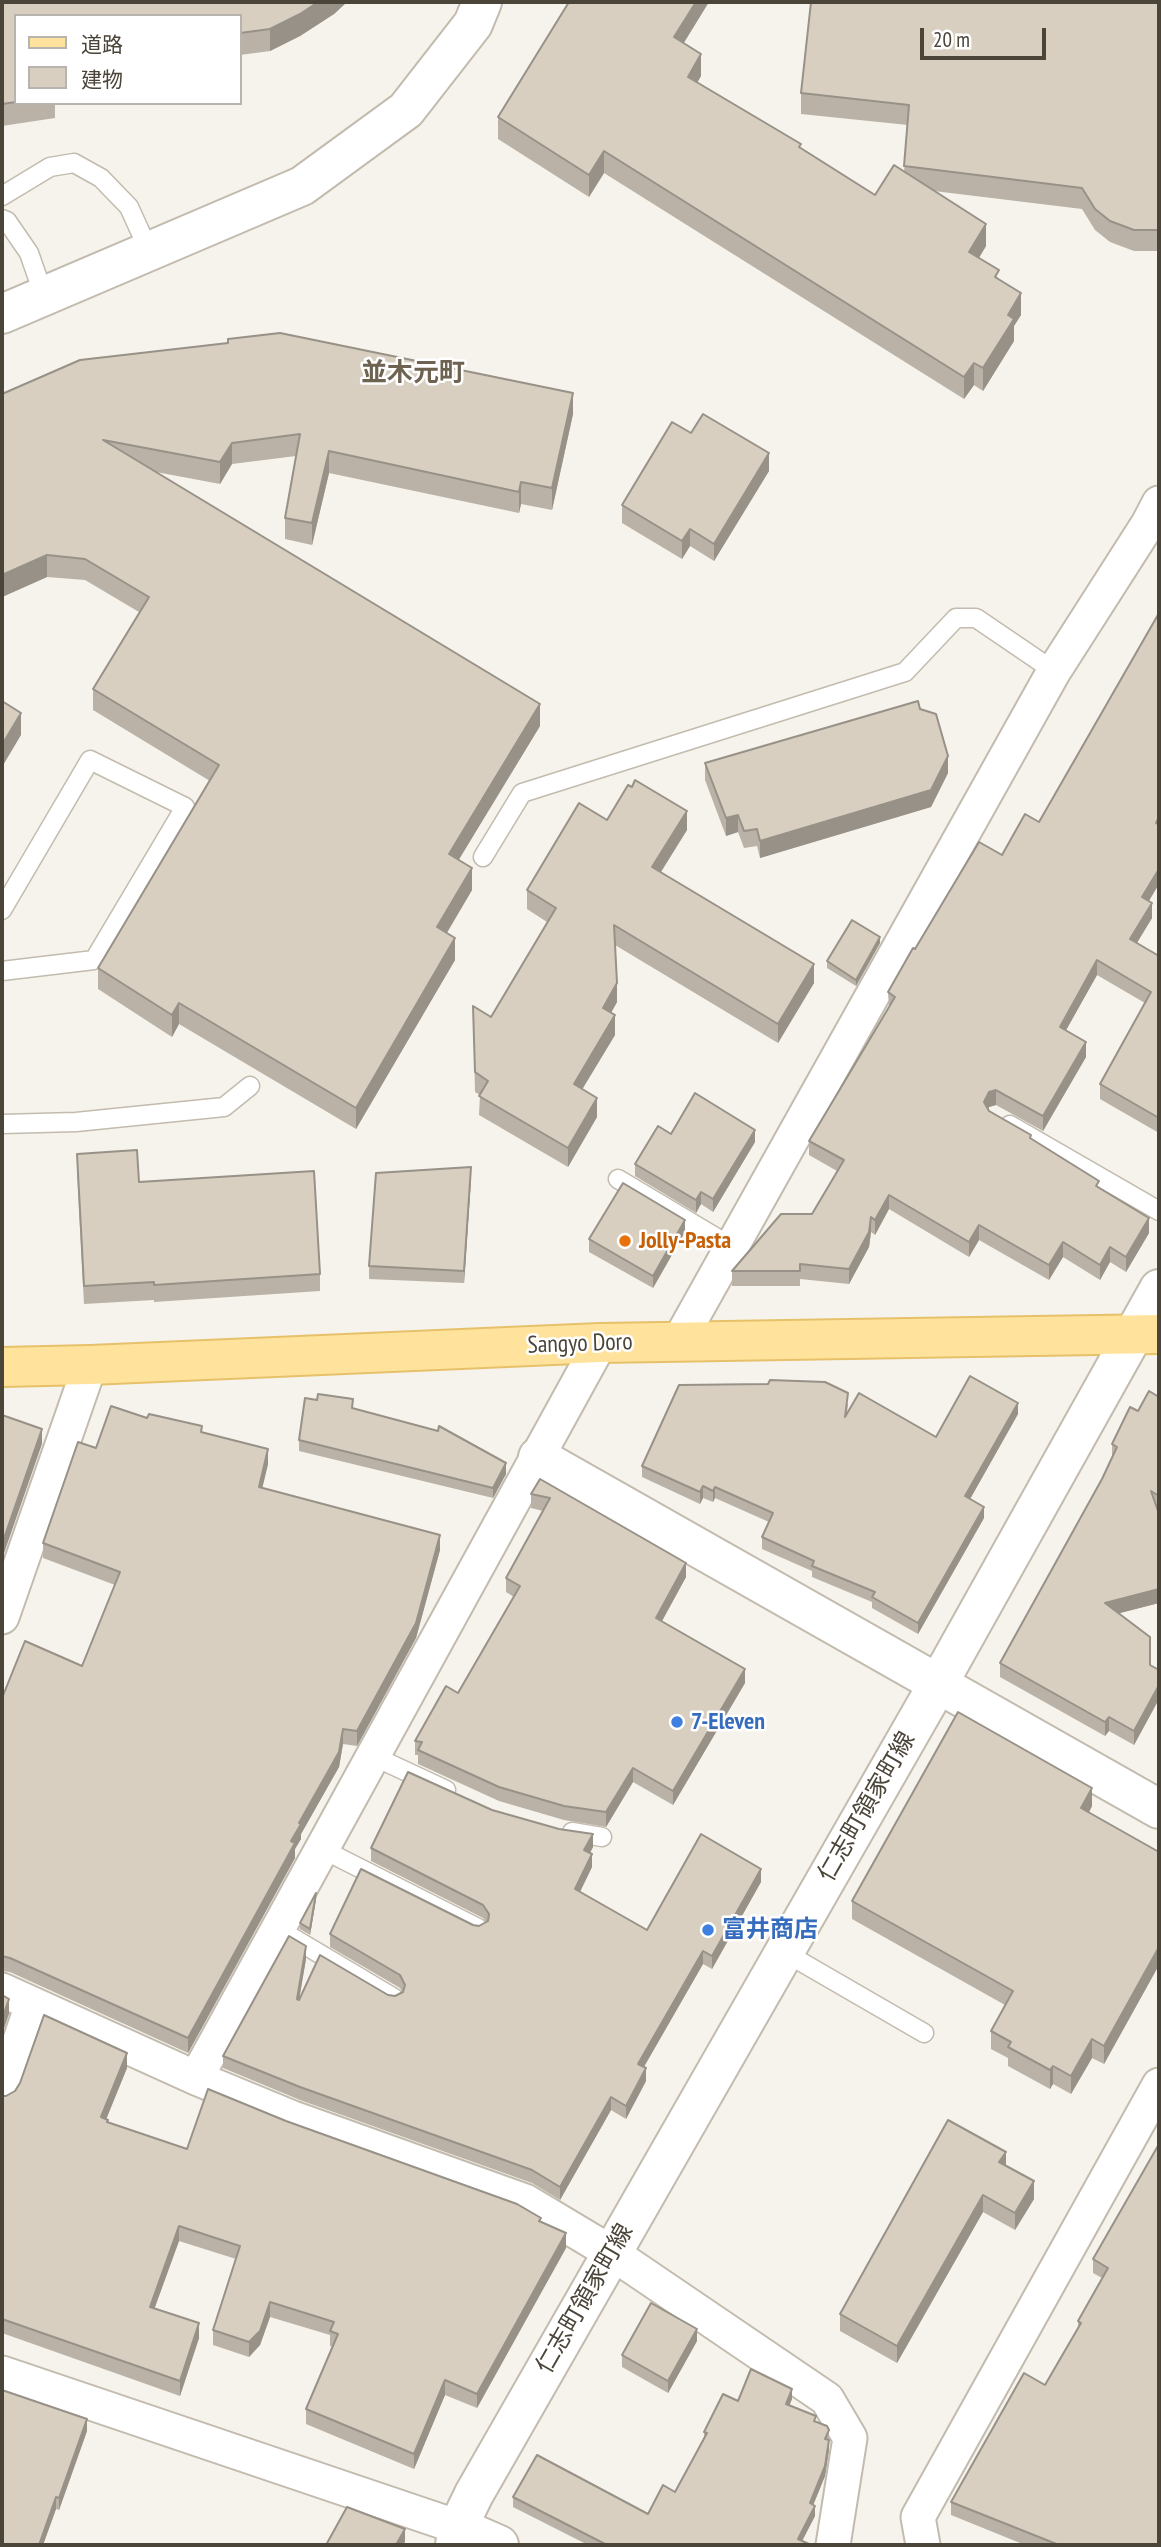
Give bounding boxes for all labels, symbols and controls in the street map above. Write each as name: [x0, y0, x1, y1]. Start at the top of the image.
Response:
legend: [14, 14, 242, 105]
scale bar: [923, 14, 1049, 58]
text: 20 m: [933, 26, 970, 53]
text: 道路: [81, 31, 123, 58]
text: 建物: [81, 66, 123, 93]
district label: 並木元町: [361, 358, 465, 390]
place label: Jolly-Pasta: [639, 1227, 731, 1255]
marker: Jolly-Pasta: [617, 1233, 633, 1249]
street label: Sangyo Doro: [527, 1328, 633, 1360]
place label: 7-Eleven: [691, 1708, 765, 1736]
marker: 7-Eleven: [669, 1714, 685, 1730]
street label: 仁志町領家町線: [813, 1727, 921, 1887]
place label: 富井商店: [722, 1916, 818, 1944]
marker: 富井商店: [700, 1922, 716, 1938]
street label: 仁志町領家町線: [531, 2219, 639, 2379]

